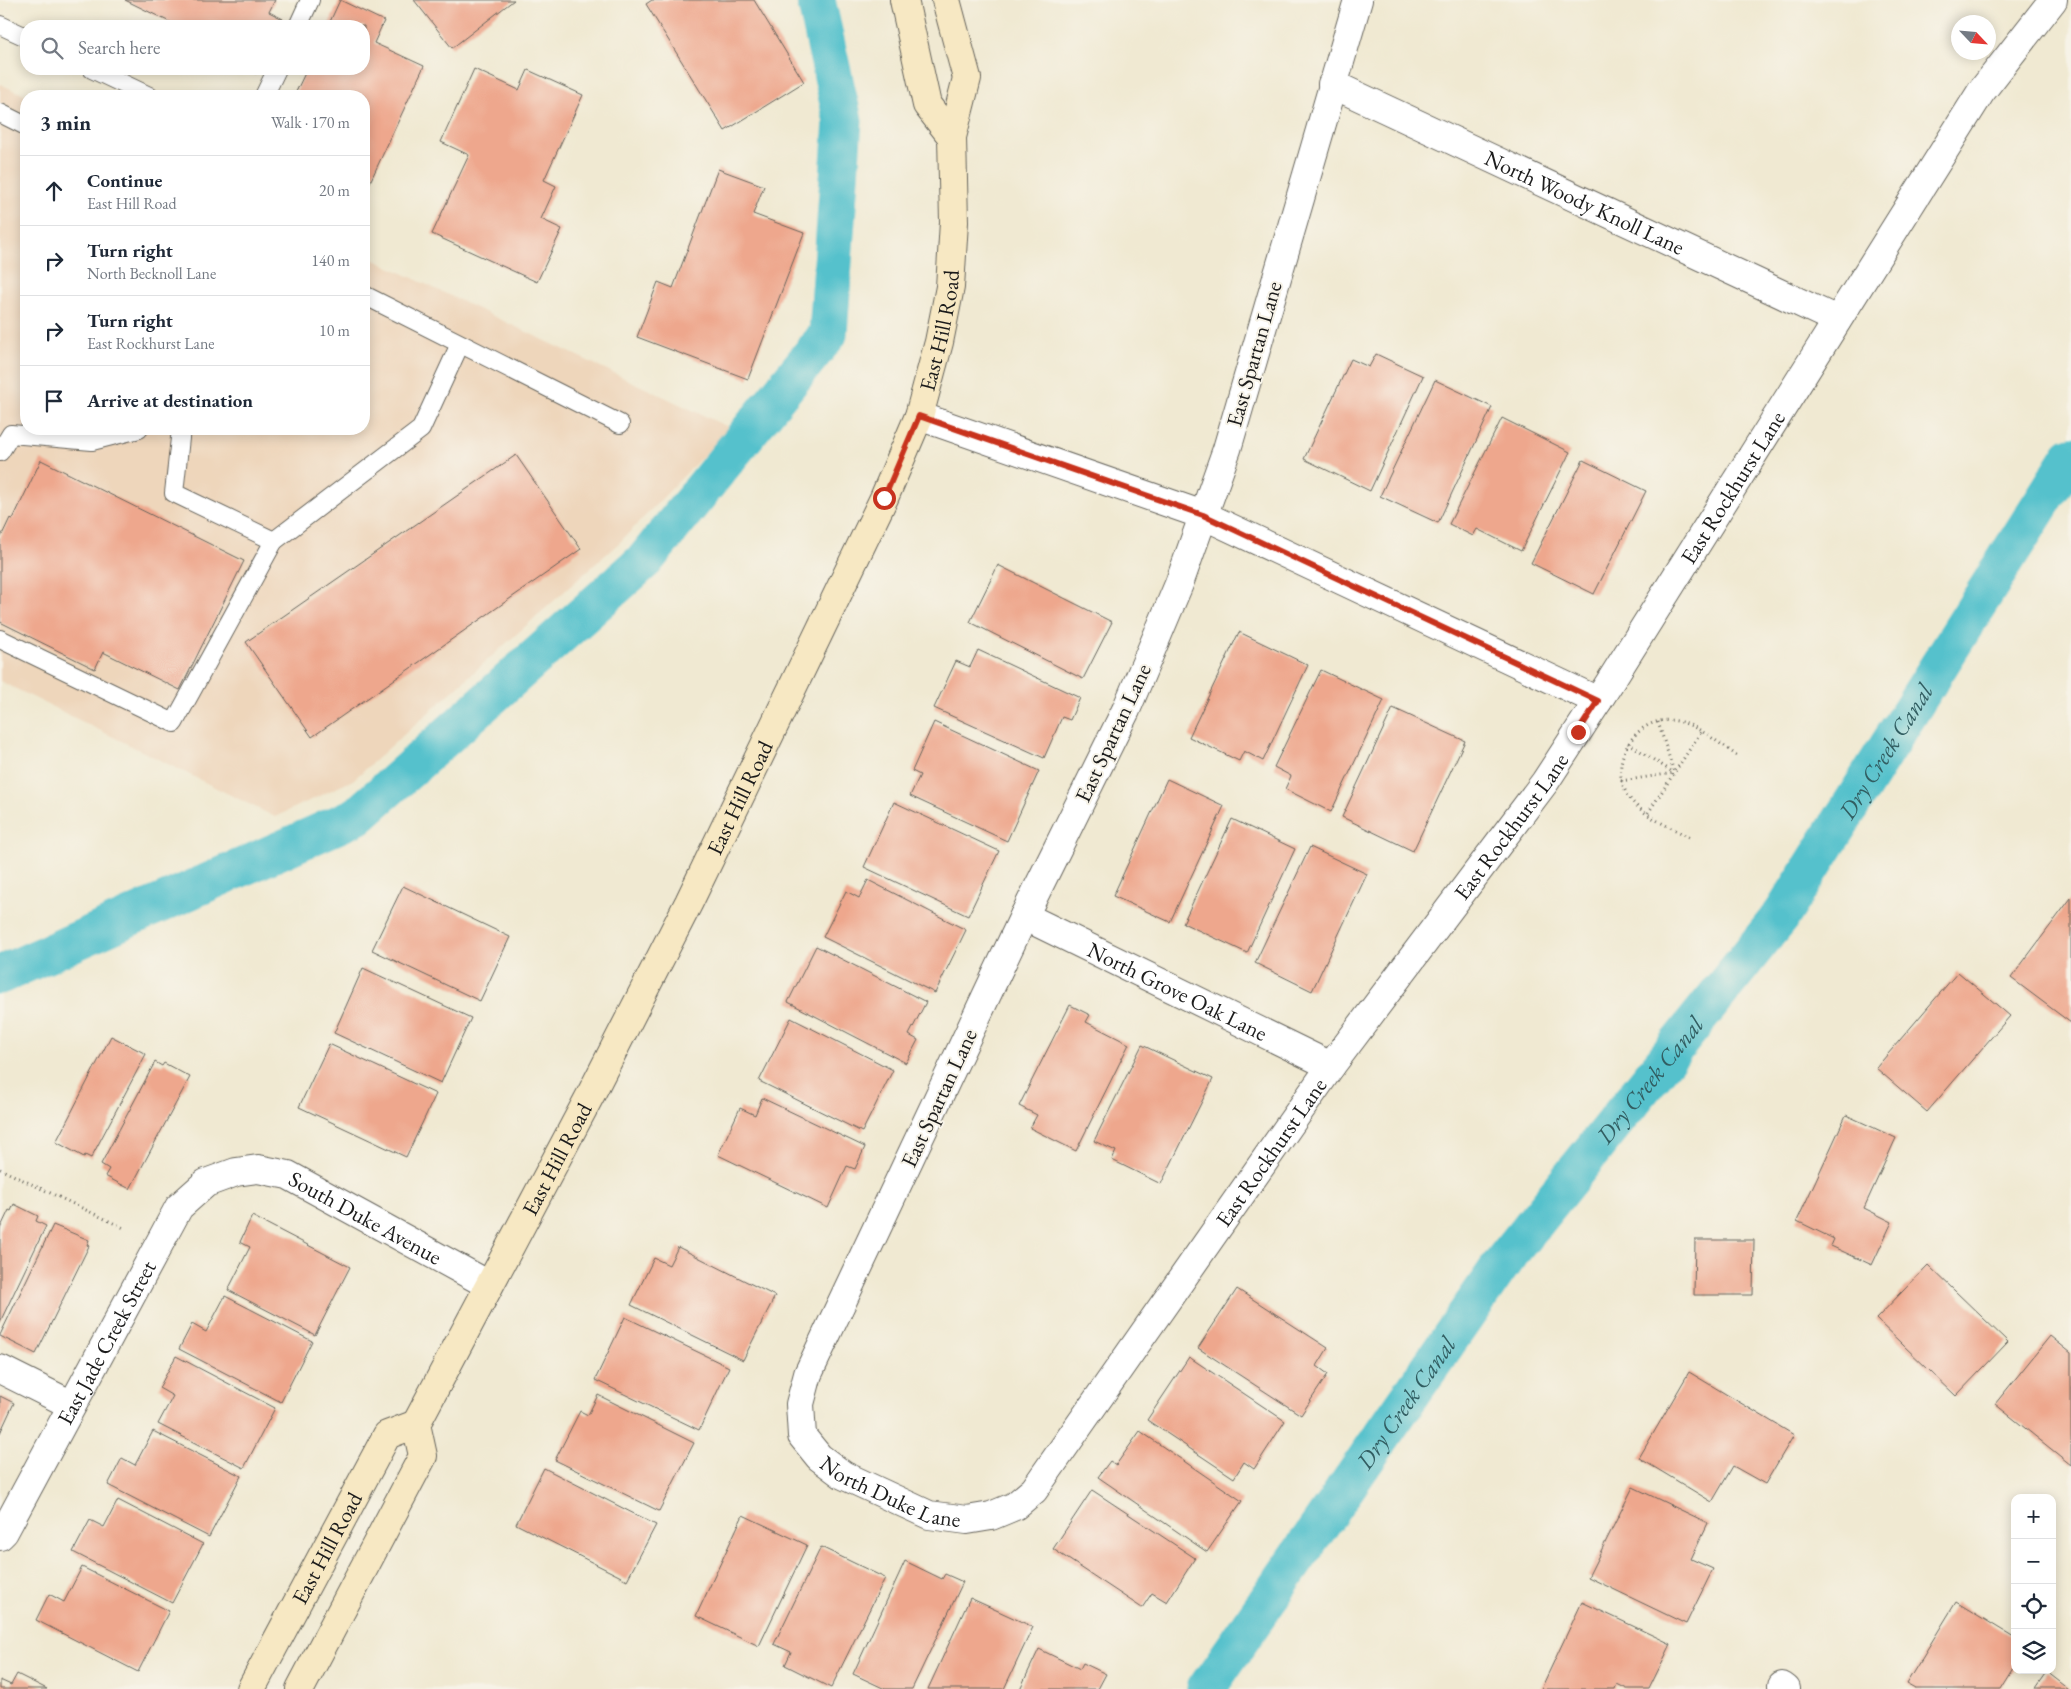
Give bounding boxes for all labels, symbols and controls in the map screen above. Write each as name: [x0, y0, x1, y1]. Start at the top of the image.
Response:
north arrow: [1951, 15, 1996, 60]
search box: [20, 20, 370, 75]
icon: search: [38, 34, 66, 62]
text: Search here: [78, 35, 160, 60]
text: 3 min: [40, 109, 91, 136]
text: Walk · 170 m: [271, 112, 350, 133]
street label: North Woody Knoll Lane: [1480, 143, 1690, 261]
text: Continue: [87, 168, 162, 193]
icon: ahead: [40, 177, 68, 205]
text: 20 m: [319, 180, 350, 201]
text: East Hill Road: [87, 193, 177, 214]
text: Turn right: [87, 238, 173, 263]
icon: right: [40, 247, 68, 275]
text: 140 m: [311, 250, 350, 271]
text: North Becknoll Lane: [87, 263, 216, 284]
street label: East Hill Road: [912, 268, 966, 394]
street label: East Spartan Lane: [1219, 278, 1289, 430]
text: Turn right: [87, 308, 173, 333]
icon: right: [40, 317, 68, 345]
text: 10 m: [319, 320, 350, 341]
text: East Rockhurst Lane: [87, 333, 215, 354]
icon: arrive: [40, 387, 68, 415]
text: Arrive at destination: [87, 388, 253, 413]
street label: East Rockhurst Lane: [1673, 405, 1792, 569]
route start: [873, 487, 896, 510]
street label: East Spartan Lane: [1068, 659, 1158, 807]
water label: Dry Creek Canal: [1830, 676, 1940, 826]
route end: [1567, 721, 1590, 744]
street label: East Hill Road: [700, 735, 780, 859]
street label: East Rockhurst Lane: [1447, 747, 1575, 905]
street label: North Grove Oak Lane: [1083, 935, 1273, 1047]
water label: Dry Creek Canal: [1588, 1009, 1710, 1150]
street label: East Spartan Lane: [894, 1024, 984, 1172]
street label: East Rockhurst Lane: [1208, 1072, 1333, 1232]
street label: East Hill Road: [515, 1097, 599, 1220]
street label: South Duke Avenue: [284, 1164, 447, 1271]
street label: East Jade Creek Street: [50, 1255, 162, 1430]
water label: Dry Creek Canal: [1348, 1329, 1463, 1476]
street label: North Duke Lane: [814, 1448, 963, 1534]
street label: East Hill Road: [285, 1486, 369, 1609]
map controls: [2011, 1494, 2056, 1674]
button: +: [2011, 1494, 2056, 1539]
button: −: [2011, 1539, 2056, 1584]
button: locate: [2011, 1584, 2056, 1629]
button: layers: [2011, 1629, 2056, 1674]

